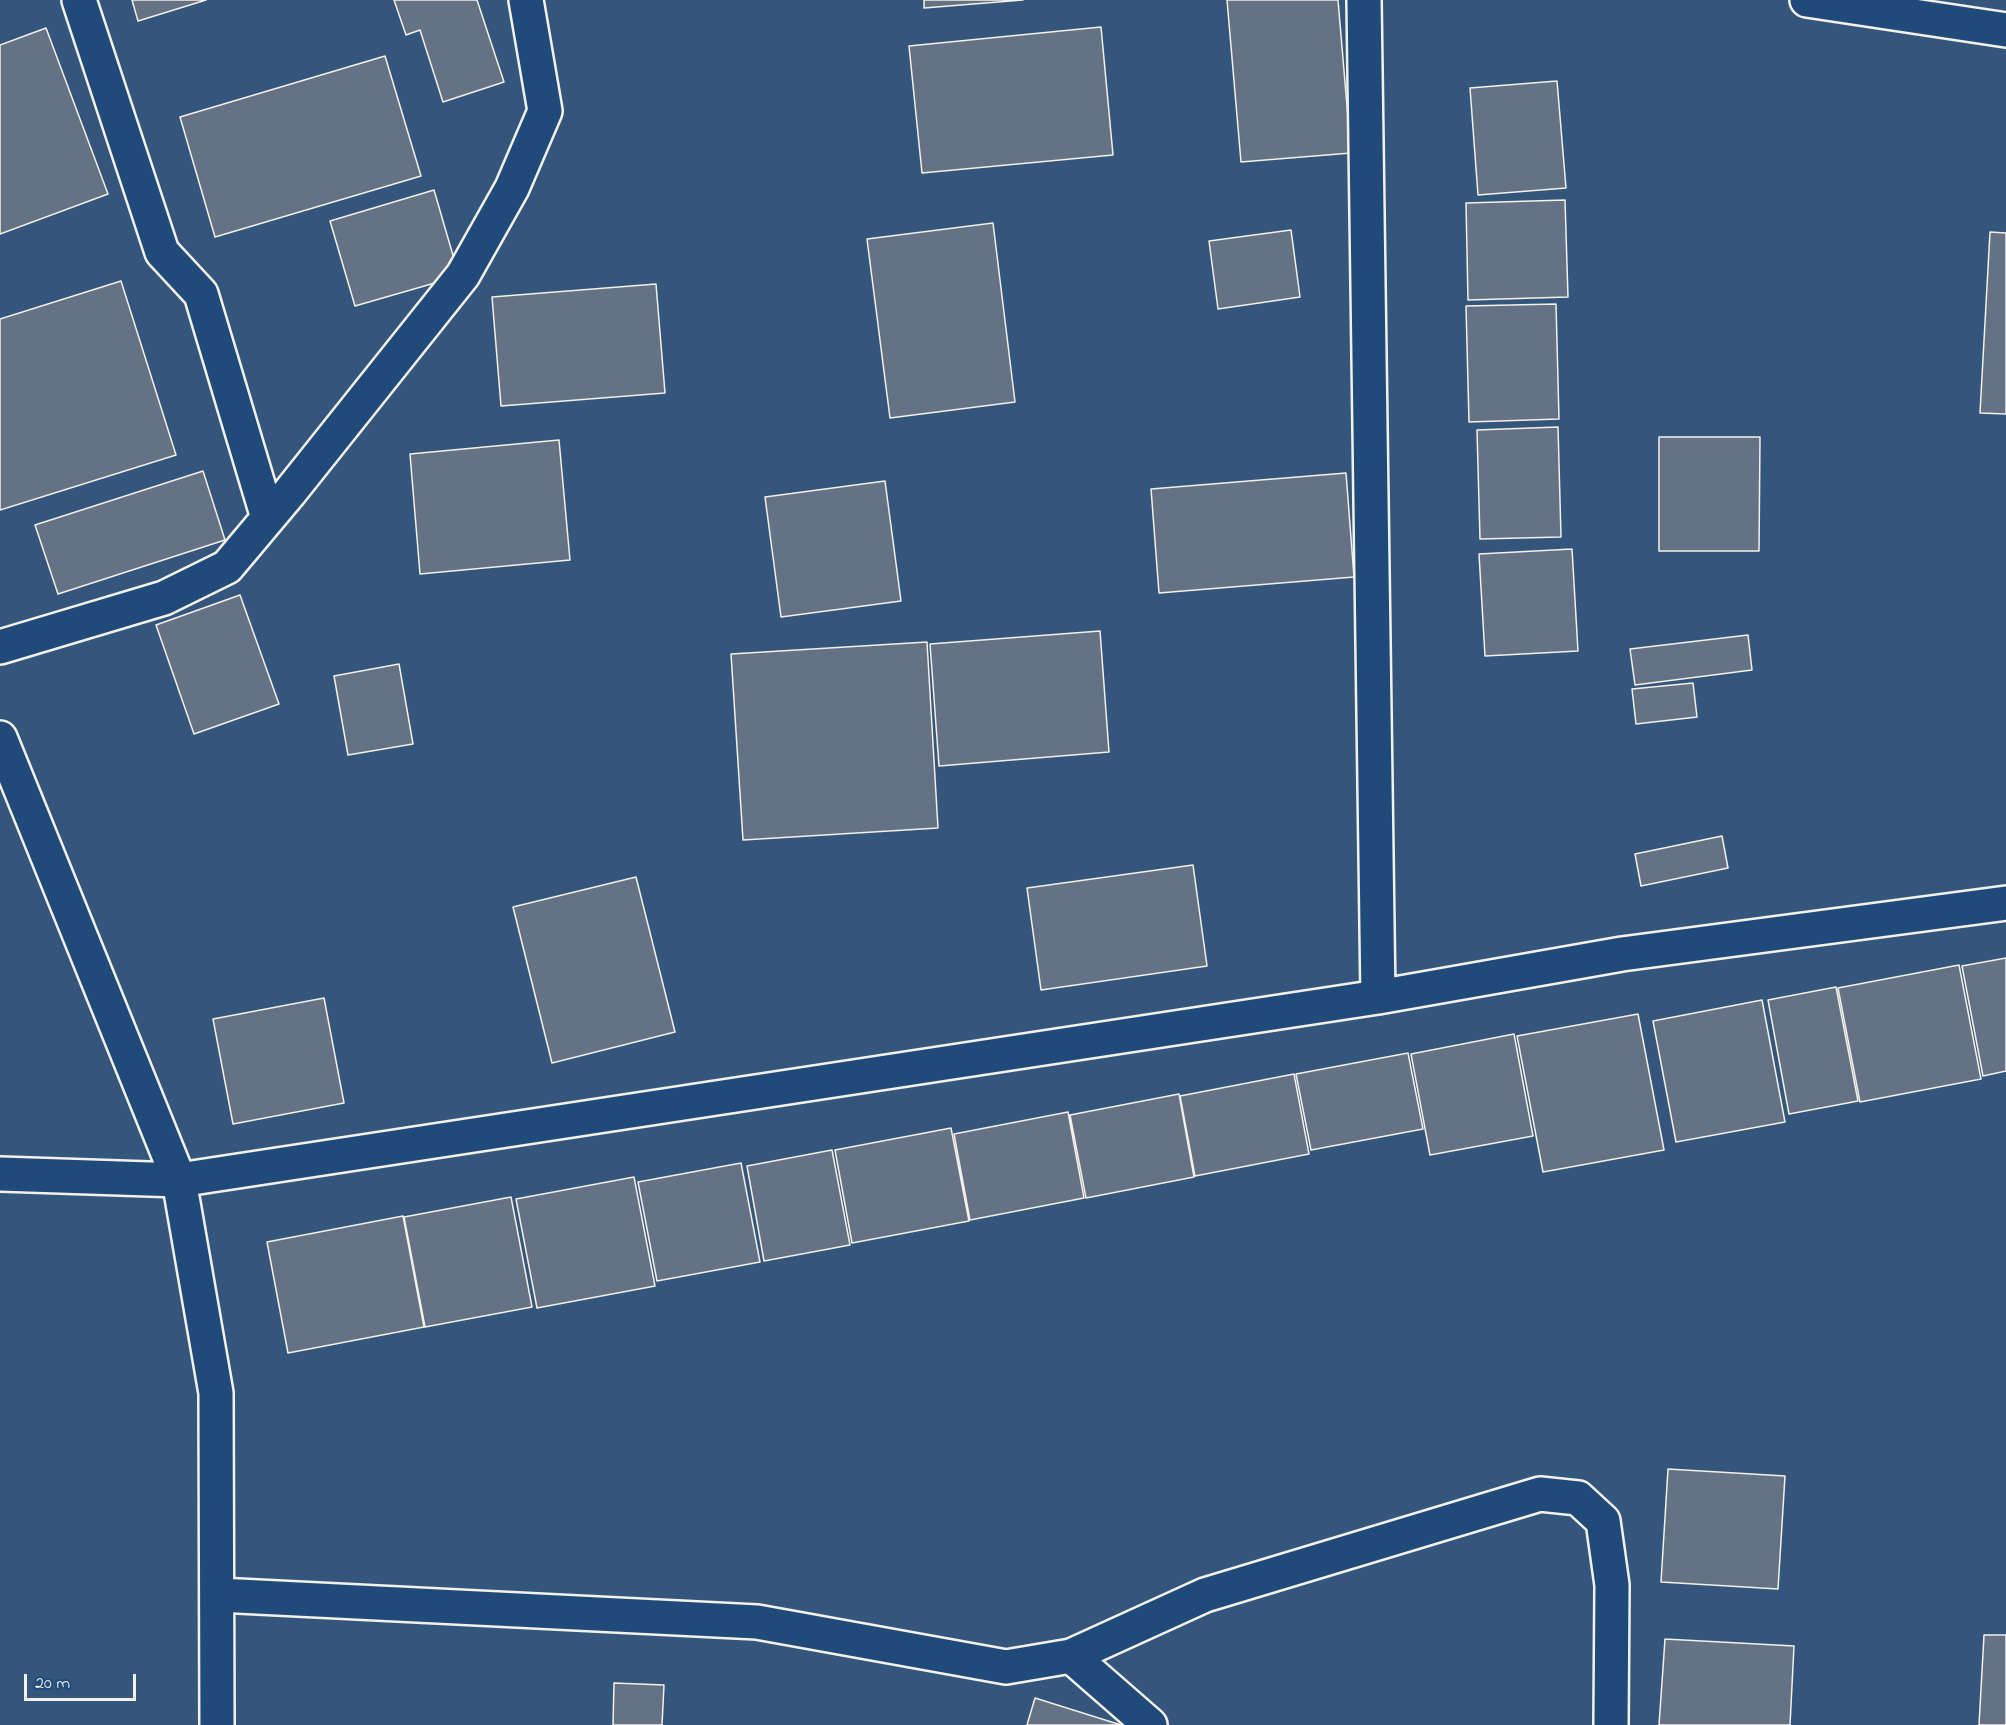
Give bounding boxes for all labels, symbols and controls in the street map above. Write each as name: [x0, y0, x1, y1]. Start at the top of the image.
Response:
scale bar: [27, 1662, 140, 1700]
text: 20 m: [35, 1671, 70, 1697]

